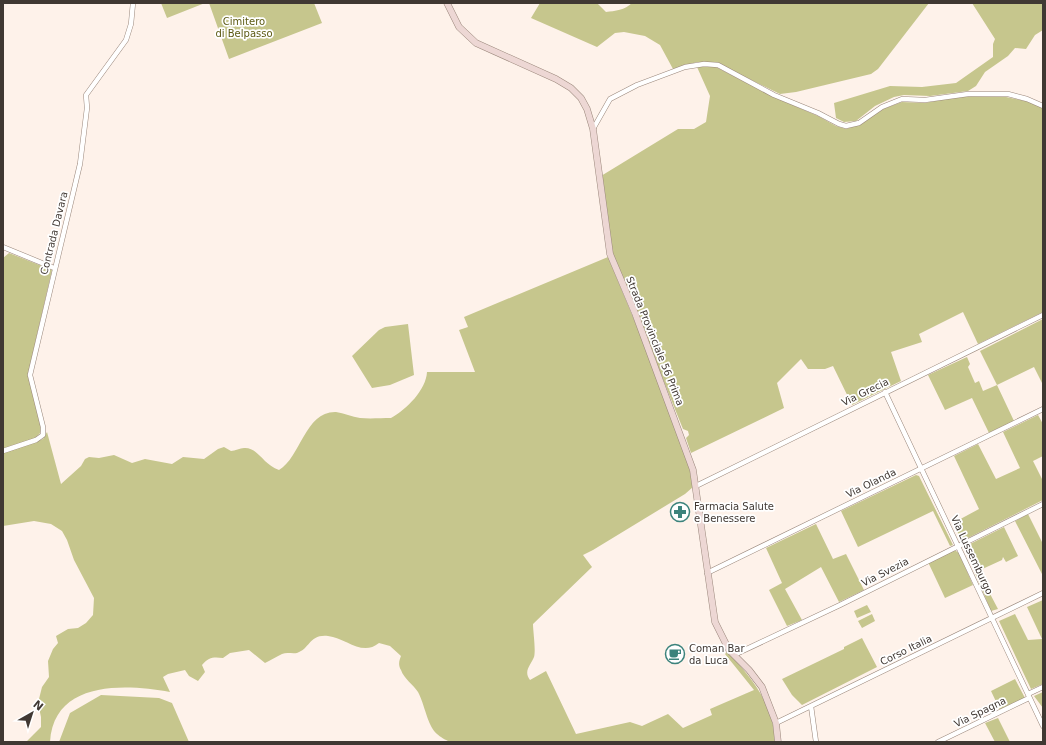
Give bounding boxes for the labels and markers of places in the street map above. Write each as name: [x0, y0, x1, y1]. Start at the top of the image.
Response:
pharmacy icon: Farmacia Salute e Benessere: [669, 501, 691, 523]
place label: Farmacia Salute e Benessere: [694, 501, 774, 524]
cafe icon: Coman Bar da Luca: [664, 643, 686, 665]
place label: Coman Bar da Luca: [689, 643, 745, 666]

